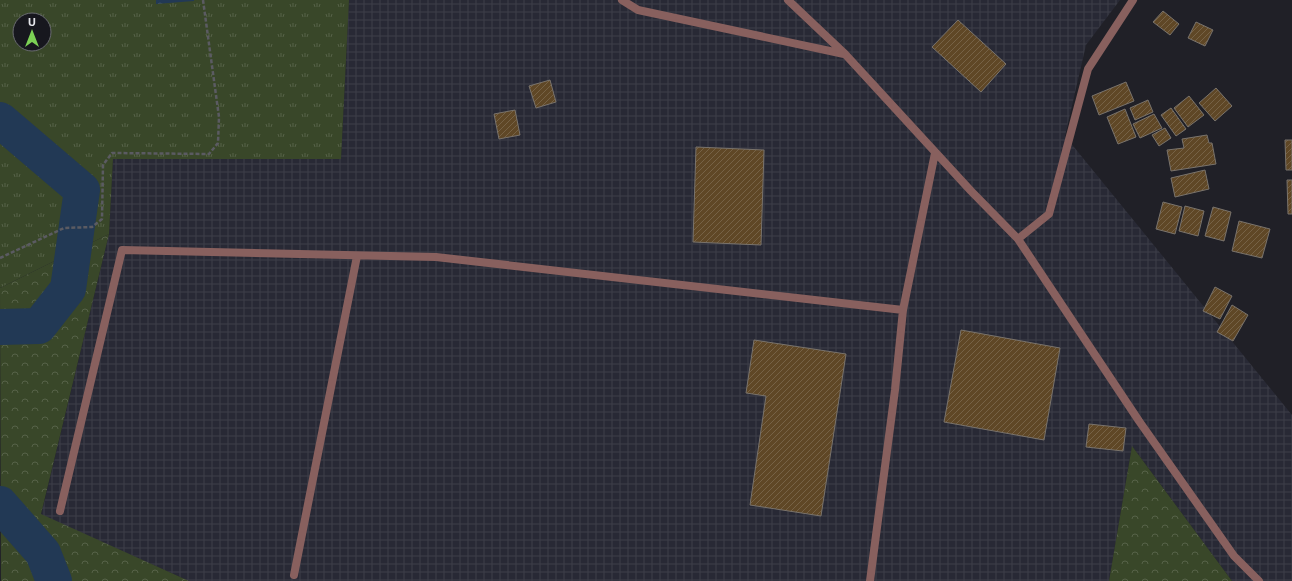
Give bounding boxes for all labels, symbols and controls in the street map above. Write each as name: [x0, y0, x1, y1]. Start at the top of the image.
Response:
north arrow: [12, 12, 52, 52]
text: U: [28, 14, 36, 29]

